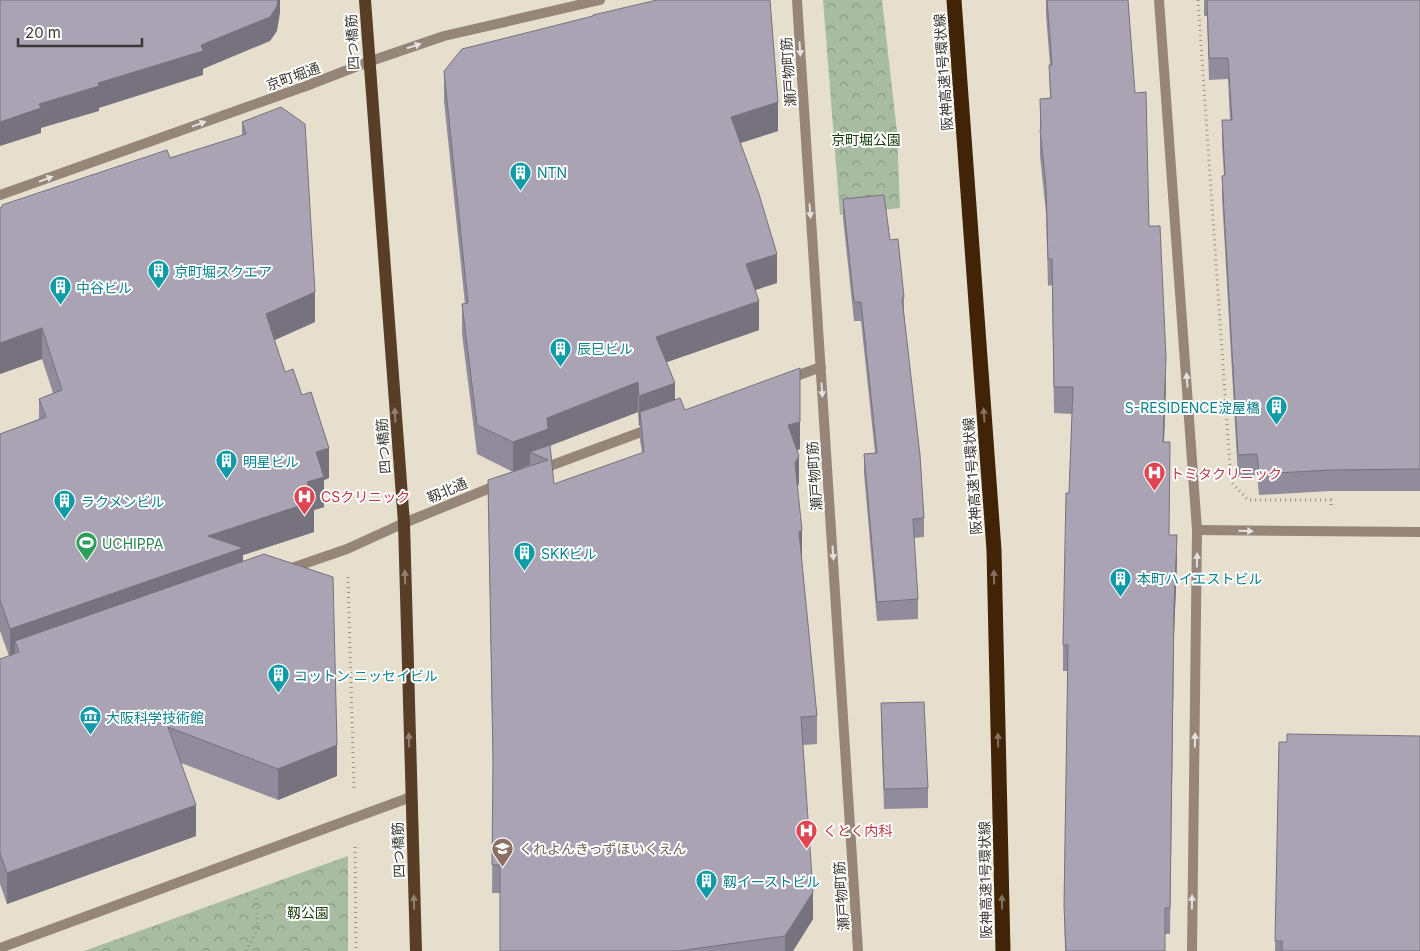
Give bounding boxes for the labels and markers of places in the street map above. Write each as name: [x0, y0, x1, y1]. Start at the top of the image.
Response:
building icon: NTN: [509, 160, 533, 191]
place label: NTN: [537, 164, 567, 181]
building icon: 京町堀スクエア: [146, 259, 170, 290]
place label: 京町堀スクエア: [174, 263, 272, 280]
building icon: 中谷ビル: [48, 275, 72, 306]
place label: 中谷ビル: [76, 279, 132, 296]
building icon: 辰巳ビル: [549, 336, 573, 367]
place label: 辰巳ビル: [577, 340, 633, 357]
building icon: S-RESIDENCE淀屋橋: [1264, 395, 1288, 426]
place label: S-RESIDENCE淀屋橋: [1125, 399, 1260, 416]
building icon: 明星ビル: [215, 449, 239, 480]
place label: 明星ビル: [243, 453, 299, 470]
hospital icon: トミタクリニック: [1142, 461, 1166, 492]
place label: トミタクリニック: [1170, 465, 1282, 482]
hospital icon: CSクリニック: [293, 484, 317, 515]
place label: CSクリニック: [321, 488, 410, 505]
building icon: ラクメンビル: [53, 489, 77, 520]
place label: ラクメンビル: [81, 493, 164, 510]
sports icon: UCHIPPA: [74, 531, 98, 562]
place label: UCHIPPA: [102, 535, 164, 552]
building icon: SKKビル: [513, 541, 537, 572]
place label: SKKビル: [541, 545, 597, 562]
building icon: 本町ハイエストビル: [1109, 566, 1133, 597]
place label: 本町ハイエストビル: [1137, 570, 1263, 587]
building icon: コットン ニッセイビル: [266, 663, 290, 694]
place label: コットン ニッセイビル: [294, 667, 438, 684]
museum icon: 大阪科学技術館: [78, 705, 102, 736]
place label: 大阪科学技術館: [106, 709, 204, 726]
hospital icon: くとく内科: [795, 818, 819, 849]
place label: くとく内科: [823, 822, 893, 839]
school or university icon: くれよんきっずほいくえん: [491, 836, 515, 867]
place label: くれよんきっずほいくえん: [519, 840, 686, 857]
building icon: 靱イーストビル: [695, 869, 719, 900]
place label: 靱イーストビル: [723, 873, 820, 890]

